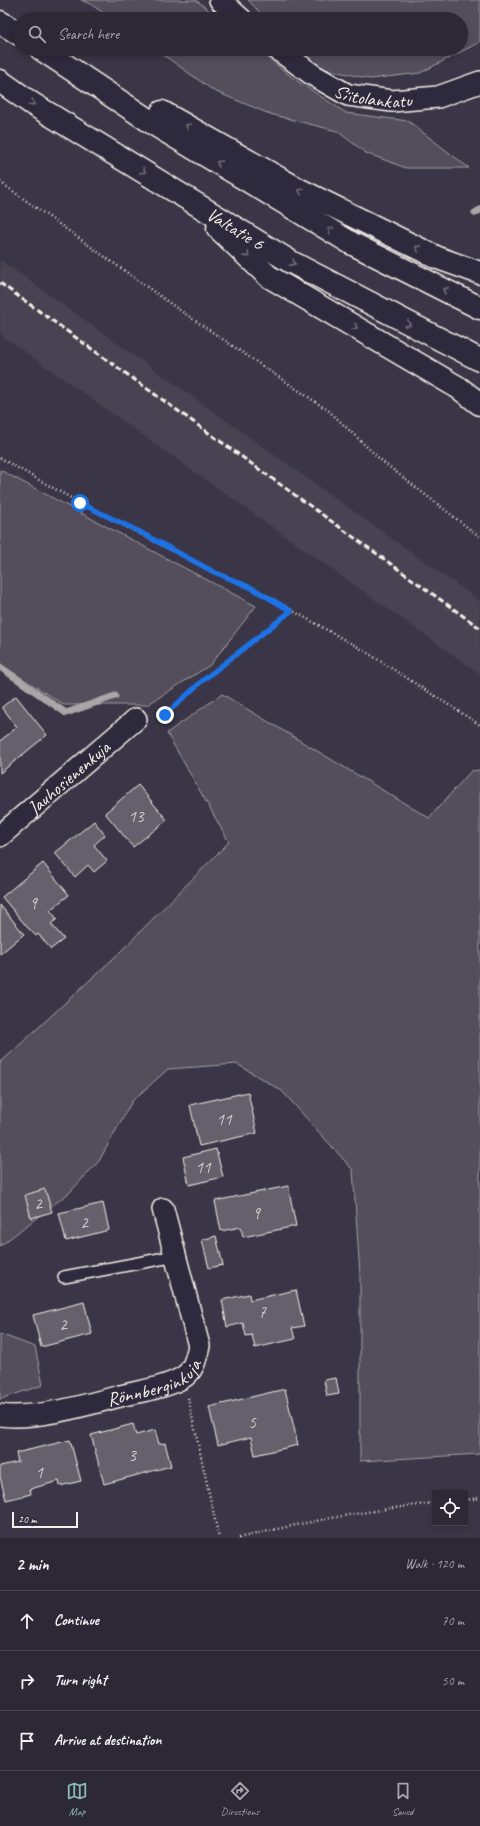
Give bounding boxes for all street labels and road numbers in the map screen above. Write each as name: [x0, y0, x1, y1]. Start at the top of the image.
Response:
street label: Siitolankatu: [330, 79, 414, 114]
street label: Valtatie 6: [202, 202, 270, 256]
street label: Jauhosienenkuja: [22, 735, 116, 821]
street label: Rönnberginkuja: [104, 1355, 208, 1412]

